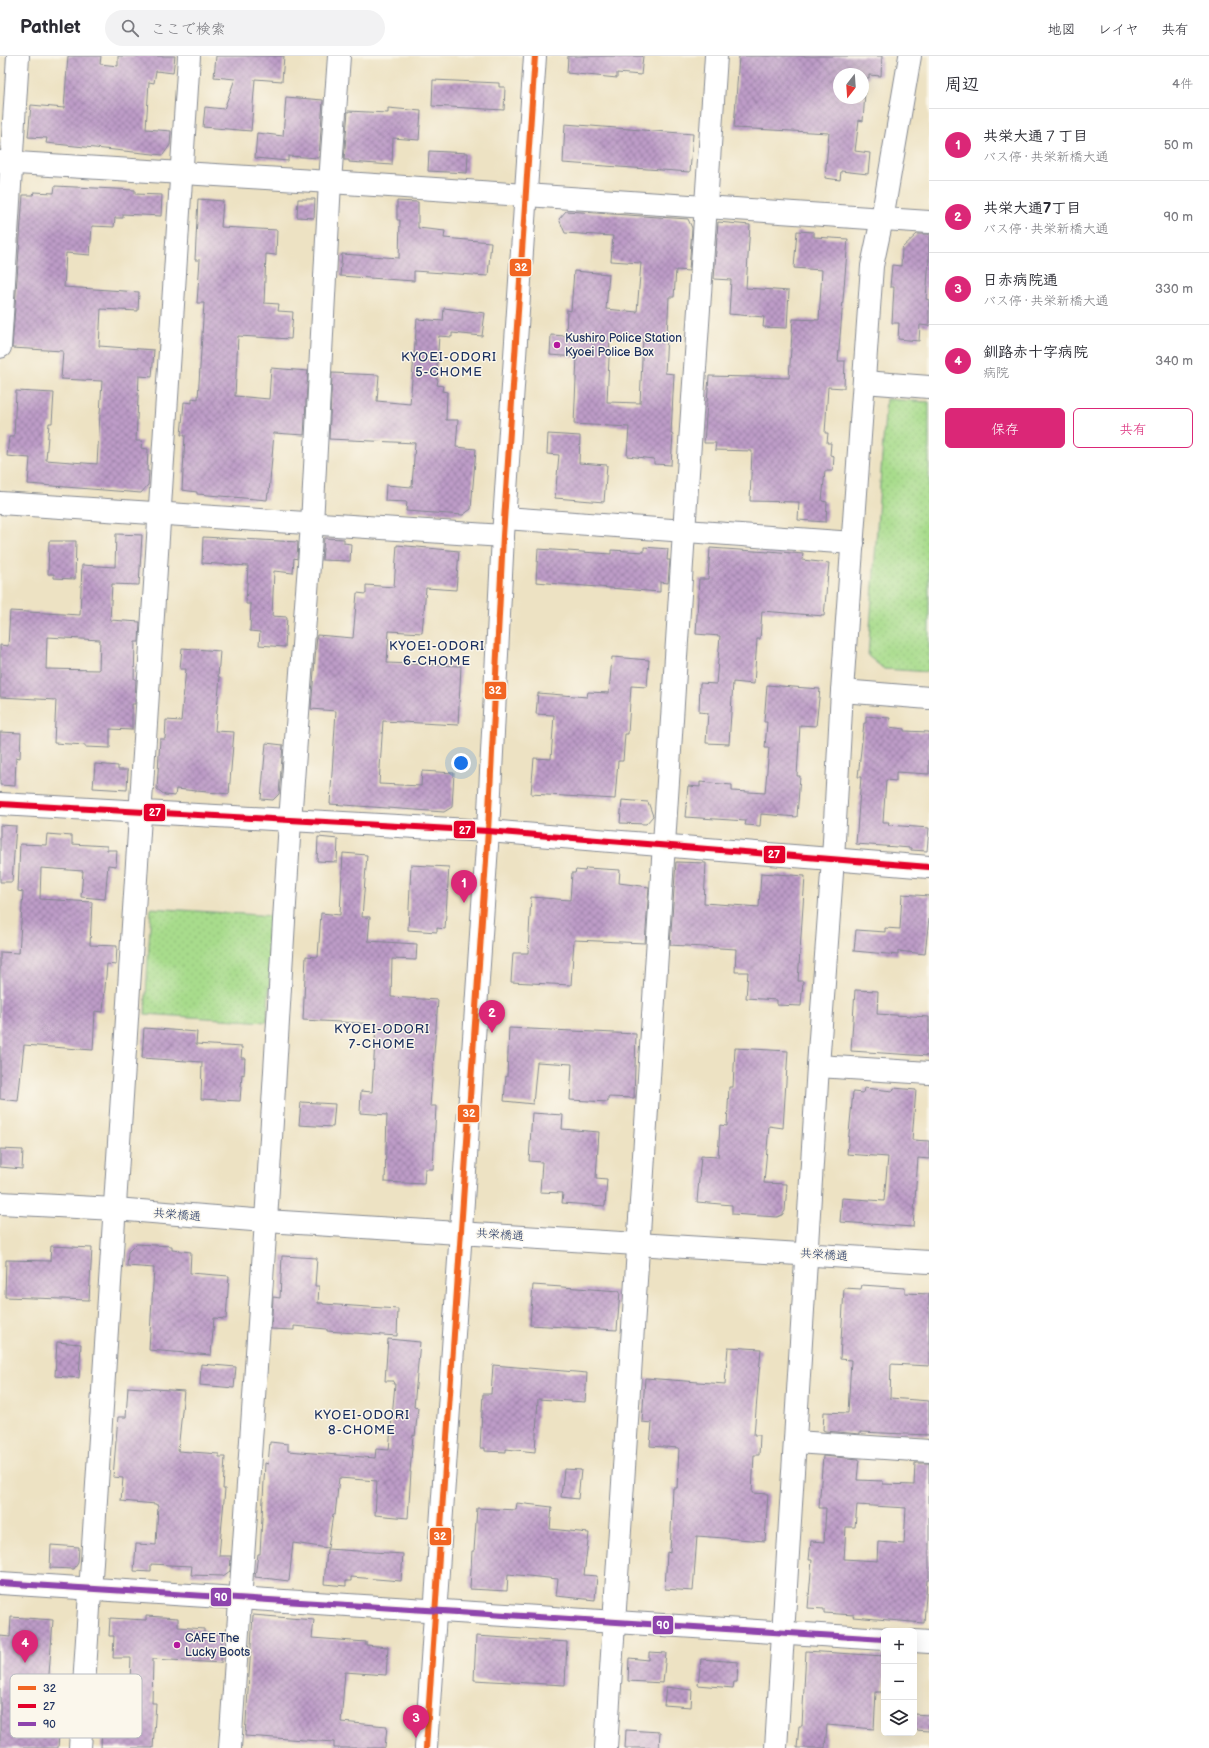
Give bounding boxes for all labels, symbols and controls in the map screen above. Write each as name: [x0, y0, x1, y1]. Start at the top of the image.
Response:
search box: [105, 10, 385, 46]
text: Pathlet: [20, 16, 81, 39]
icon: search: [119, 17, 141, 39]
text: ここで検索: [151, 20, 226, 39]
text: 地図: [1048, 21, 1076, 38]
text: レイヤ: [1098, 21, 1139, 38]
text: 共有: [1161, 21, 1189, 38]
north arrow: [833, 68, 869, 104]
text: 周辺: [945, 75, 979, 95]
text: 4件: [1172, 76, 1193, 92]
text: 共栄大通７丁目: [983, 127, 1088, 146]
text: 1: [955, 137, 961, 153]
text: 50 m: [1164, 137, 1193, 153]
text: バス停 · 共栄新橋大通: [983, 149, 1108, 165]
text: 共栄大通7丁目: [983, 199, 1081, 218]
text: 2: [954, 209, 962, 225]
text: 90 m: [1164, 209, 1193, 225]
text: バス停 · 共栄新橋大通: [983, 221, 1108, 237]
line badge: 32: [509, 258, 532, 277]
text: 32: [514, 261, 528, 274]
text: 日赤病院通: [983, 271, 1058, 290]
text: 3: [954, 281, 962, 297]
text: 330 m: [1155, 281, 1193, 297]
text: バス停 · 共栄新橋大通: [983, 293, 1108, 309]
place label: Kushiro Police Station Kyoei Police Box: [565, 331, 682, 360]
marker: Kushiro Police Station Kyoei Police Box: [552, 340, 562, 350]
text: 釧路赤十字病院: [983, 343, 1088, 362]
district label: KYOEI-ODORI 5-CHOME: [401, 349, 497, 380]
text: 4: [954, 353, 962, 369]
text: 340 m: [1155, 353, 1193, 369]
text: 病院: [983, 365, 1009, 381]
button: 保存: [945, 408, 1065, 448]
button: 共有: [1073, 408, 1193, 448]
district label: KYOEI-ODORI 6-CHOME: [389, 638, 485, 669]
line badge: 32: [484, 681, 507, 700]
text: 32: [488, 684, 502, 697]
your location: [451, 753, 471, 773]
line badge: 27: [143, 803, 166, 822]
text: 27: [149, 806, 161, 819]
line badge: 27: [453, 820, 476, 839]
text: 27: [459, 824, 471, 837]
line badge: 27: [763, 845, 786, 864]
text: 27: [768, 848, 780, 861]
pin: 1: [451, 870, 477, 903]
pin: 2: [479, 1000, 505, 1033]
district label: KYOEI-ODORI 7-CHOME: [334, 1021, 430, 1052]
line badge: 32: [457, 1104, 480, 1123]
text: 32: [462, 1107, 476, 1120]
street label: 共栄橋通: [152, 1205, 202, 1225]
street label: 共栄橋通: [476, 1226, 524, 1244]
street label: 共栄橋通: [800, 1246, 848, 1264]
district label: KYOEI-ODORI 8-CHOME: [314, 1407, 410, 1438]
line badge: 32: [429, 1527, 452, 1546]
text: 32: [433, 1530, 447, 1543]
line badge: 90: [210, 1587, 232, 1607]
text: 90: [214, 1591, 228, 1604]
line badge: 90: [652, 1615, 674, 1635]
text: 90: [656, 1619, 670, 1632]
map controls: [881, 1628, 917, 1736]
button: +: [881, 1628, 917, 1664]
pin: 4: [12, 1630, 38, 1663]
place label: CAFE The Lucky Boots: [185, 1631, 250, 1660]
marker: CAFE The Lucky Boots: [172, 1640, 182, 1650]
button: −: [881, 1664, 917, 1700]
legend: [10, 1674, 142, 1738]
text: 32: [43, 1682, 57, 1695]
text: 27: [43, 1700, 55, 1713]
button: layers: [881, 1700, 917, 1736]
pin: 3: [403, 1705, 429, 1738]
text: 90: [43, 1718, 56, 1731]

